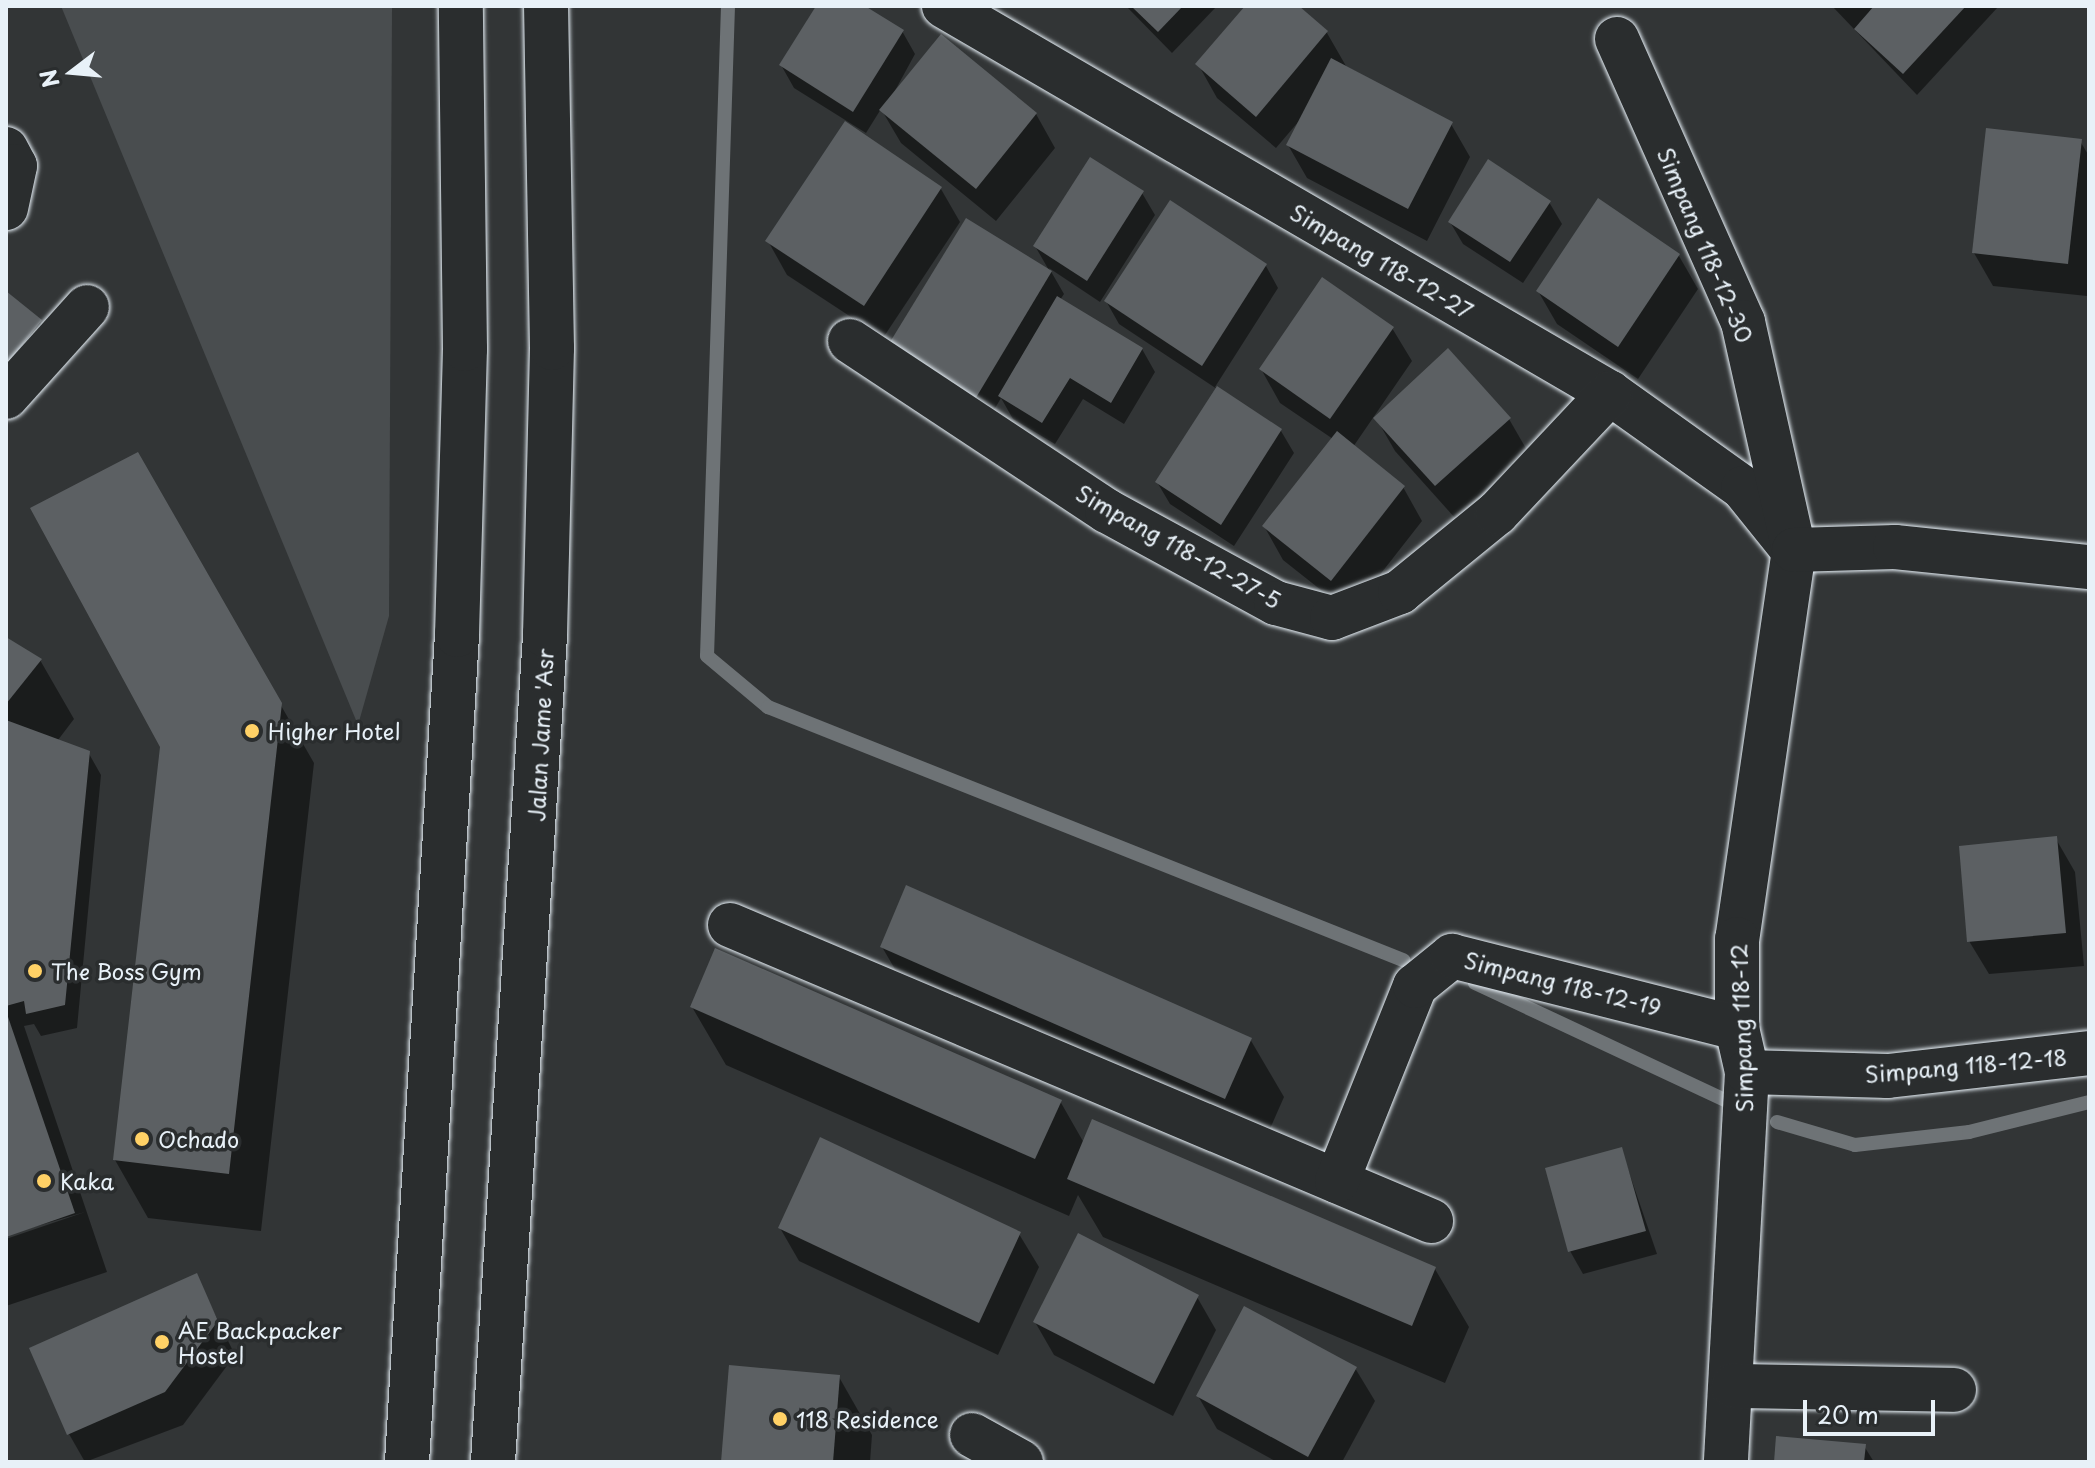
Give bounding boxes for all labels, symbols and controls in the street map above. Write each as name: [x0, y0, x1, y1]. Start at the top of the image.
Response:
north arrow: [32, 32, 112, 112]
text: N: [30, 66, 67, 92]
street label: Simpang 118-12-30: [1653, 144, 1759, 346]
street label: Simpang 118-12-27: [1286, 198, 1478, 324]
street label: Simpang 118-12-27-5: [1072, 479, 1286, 613]
street label: Jalan Jame 'Asr: [522, 648, 558, 822]
place label: Higher Hotel: [268, 718, 402, 744]
marker: Higher Hotel: [243, 722, 261, 740]
street label: Simpang 118-12: [1725, 943, 1757, 1113]
street label: Simpang 118-12-19: [1462, 946, 1664, 1020]
place label: The Boss Gym: [51, 958, 204, 984]
marker: The Boss Gym: [26, 962, 44, 980]
street label: Simpang 118-12-18: [1864, 1043, 2068, 1087]
place label: Ochado: [158, 1126, 239, 1152]
marker: Ochado: [133, 1130, 151, 1148]
place label: Kaka: [60, 1168, 114, 1194]
marker: Kaka: [35, 1172, 53, 1190]
place label: AE Backpacker Hostel: [178, 1316, 340, 1368]
marker: AE Backpacker Hostel: [153, 1333, 171, 1351]
scale bar: [1807, 1384, 1939, 1434]
text: 20 m: [1817, 1396, 1879, 1432]
place label: 118 Residence: [796, 1406, 938, 1432]
marker: 118 Residence: [771, 1410, 789, 1428]

